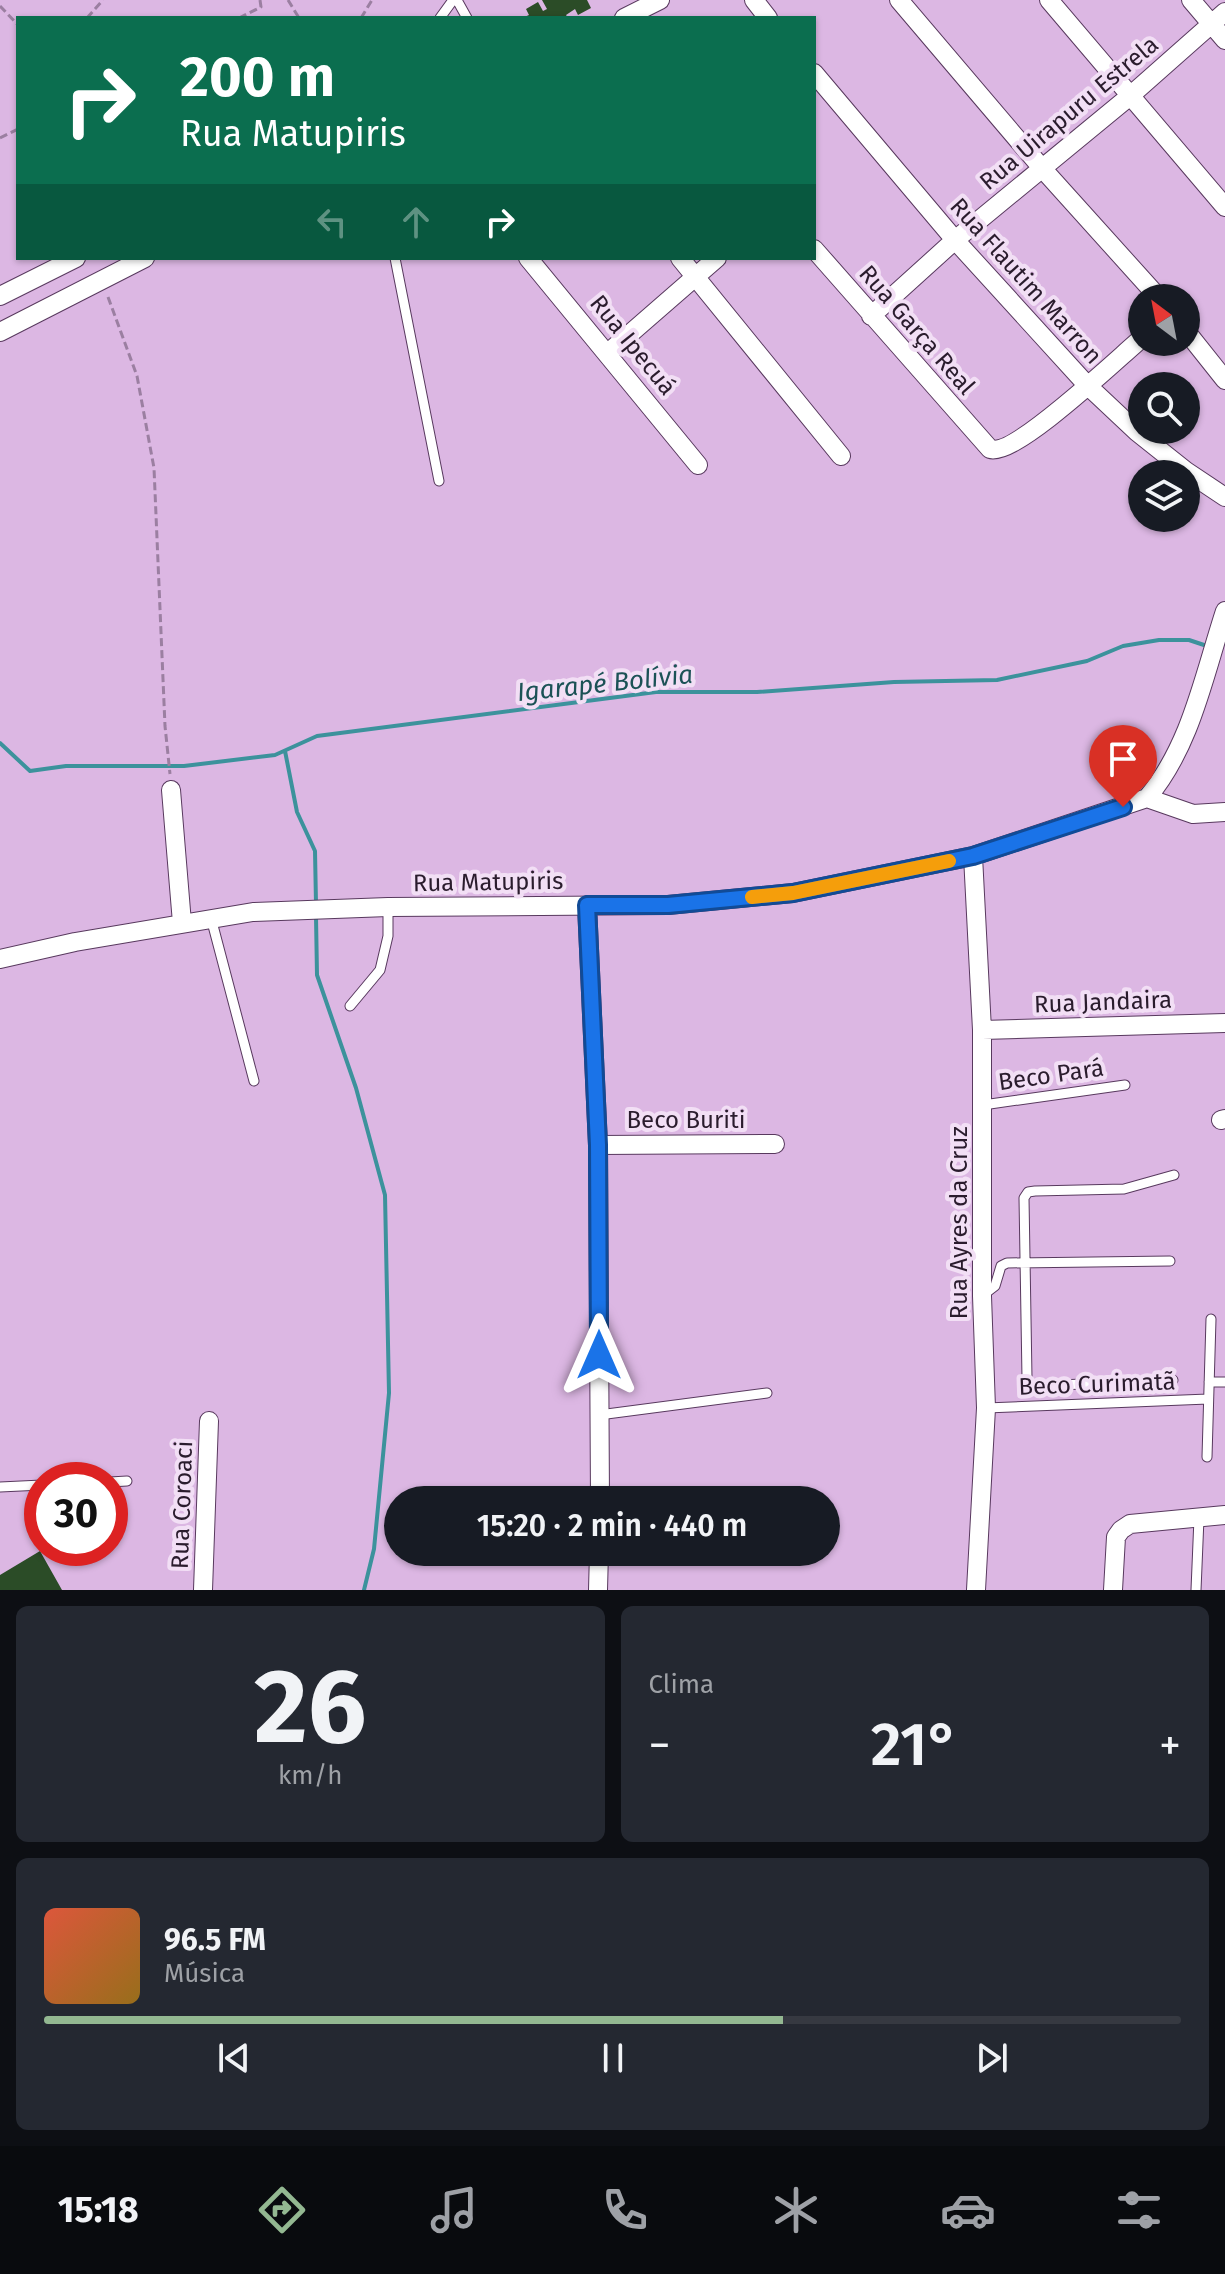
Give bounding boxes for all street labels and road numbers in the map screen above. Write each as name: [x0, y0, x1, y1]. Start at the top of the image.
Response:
street label: Rua Uirapuru Estrela: [974, 30, 1164, 196]
street label: Rua Flautim Marron: [944, 192, 1108, 370]
street label: Rua Garça Real: [853, 260, 981, 400]
street label: Rua Ipecuá: [584, 289, 682, 401]
street label: Rua Matupiris: [413, 867, 563, 897]
street label: Rua Jandaira: [1034, 986, 1172, 1018]
street label: Beco Pará: [996, 1054, 1106, 1096]
street label: Beco Buriti: [626, 1106, 746, 1134]
street label: Rua Ayres da Cruz: [945, 1126, 973, 1320]
street label: Beco Curimatã: [1018, 1367, 1176, 1401]
street label: Rua Coroaci: [166, 1440, 198, 1570]

